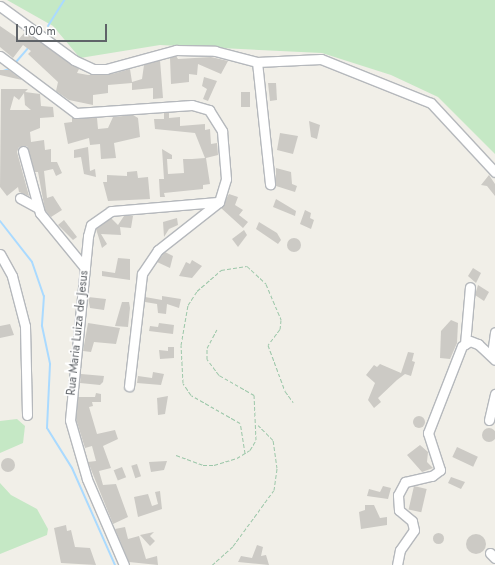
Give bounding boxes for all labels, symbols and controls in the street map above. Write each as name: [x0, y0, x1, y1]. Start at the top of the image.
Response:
scale bar: [18, 16, 109, 42]
text: 100 m: [23, 22, 56, 40]
street label: Rua Maria Luiza de Jesus: [64, 270, 92, 396]

